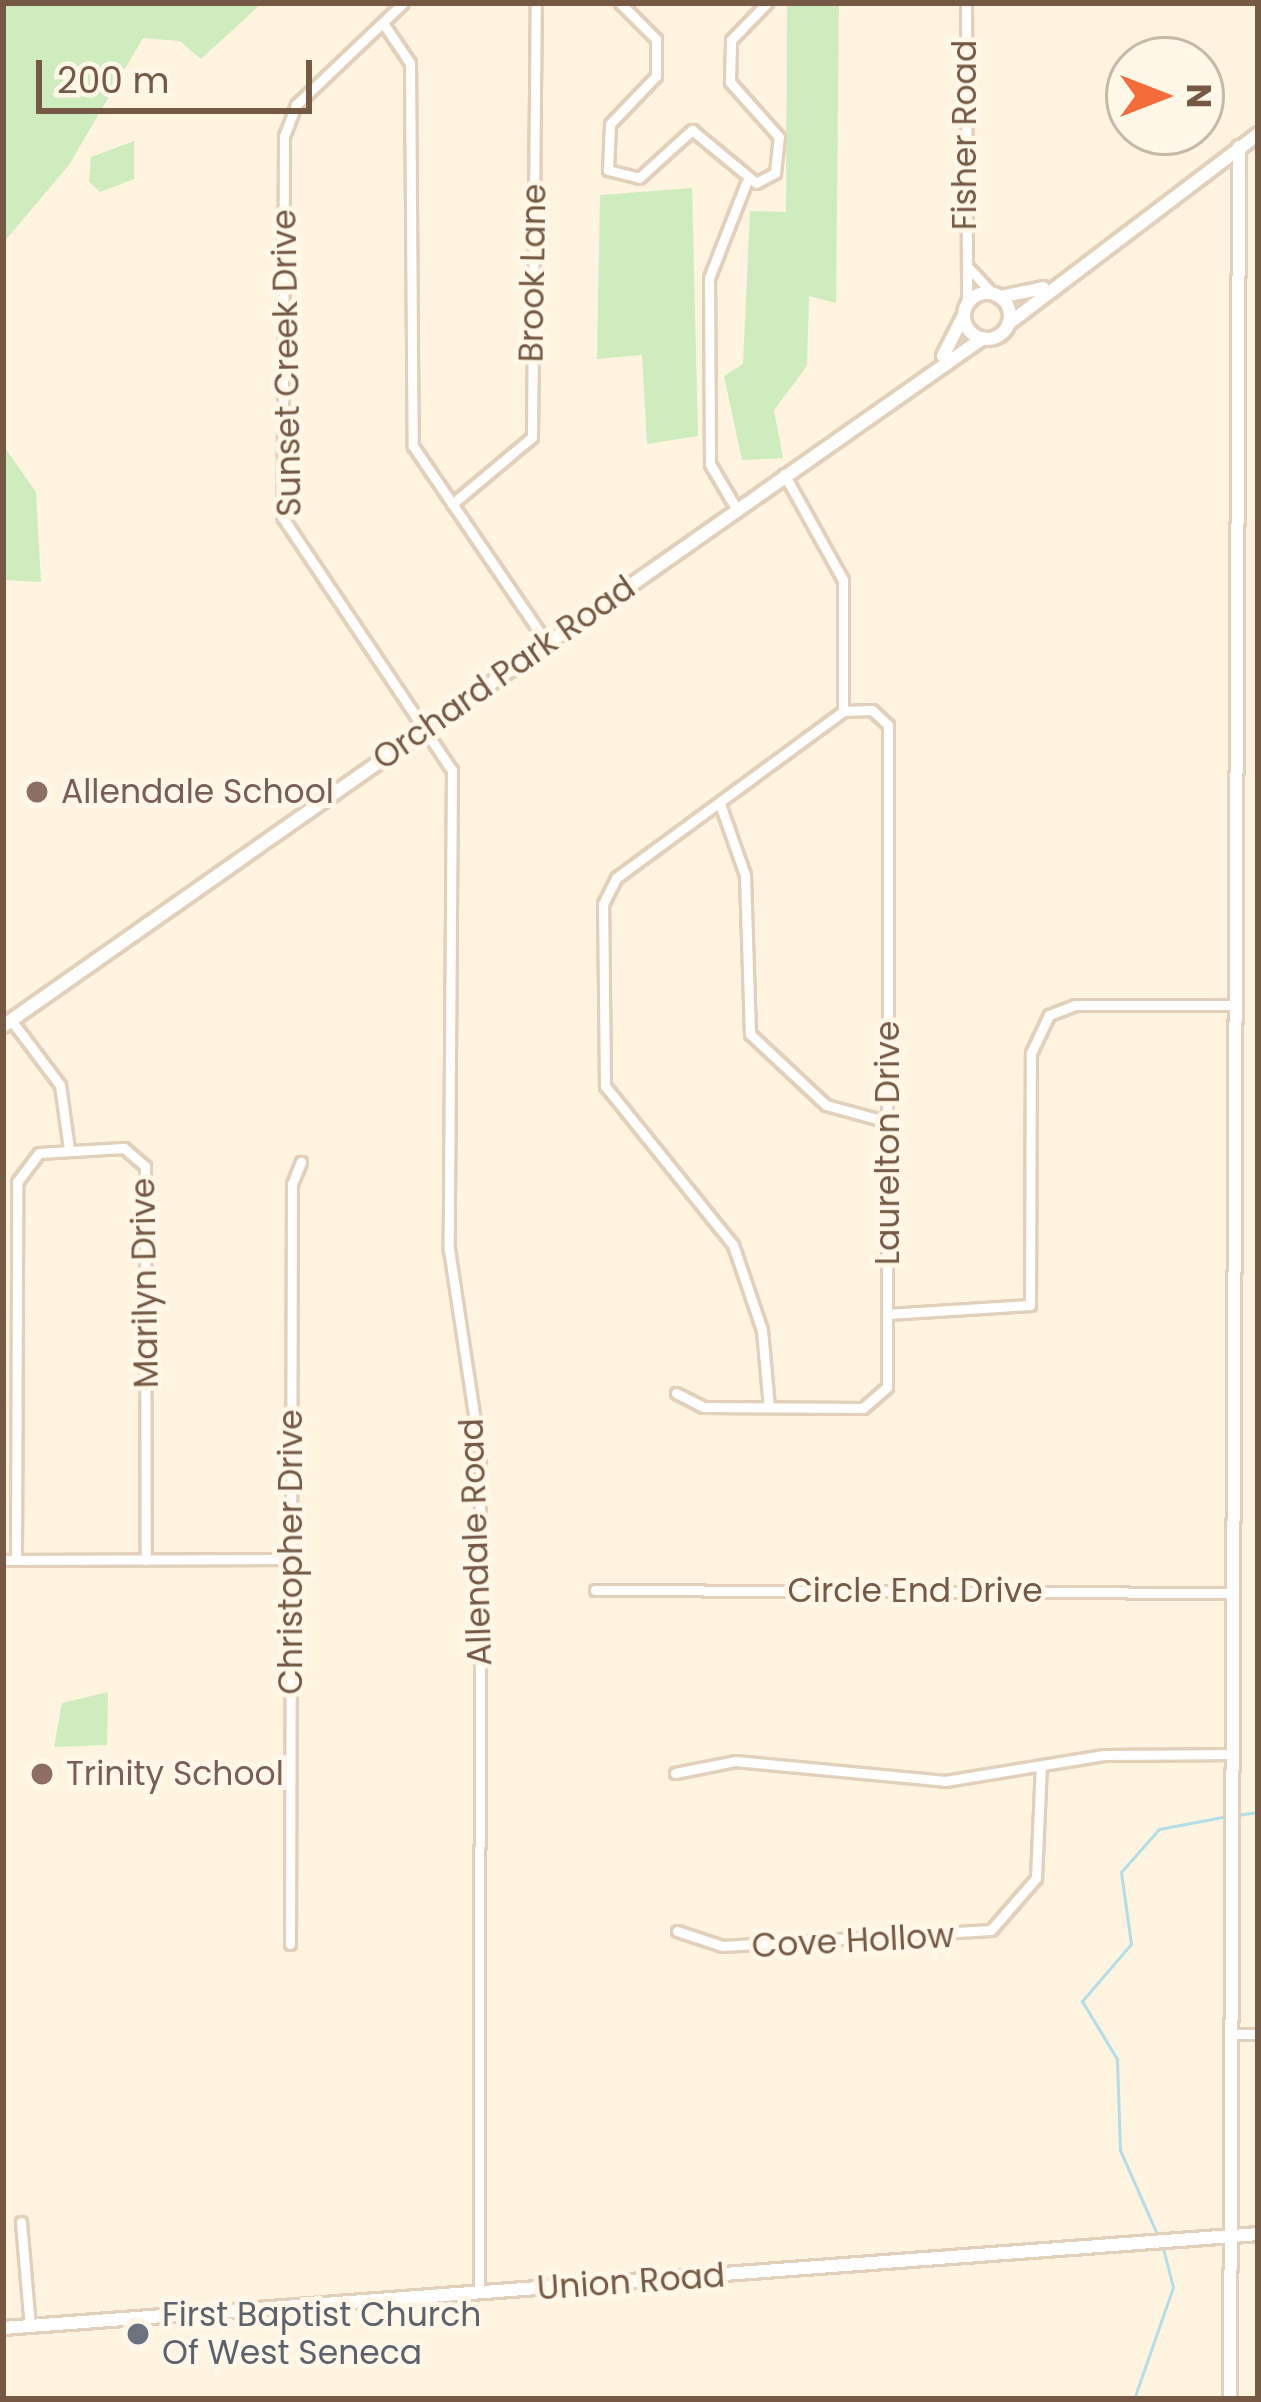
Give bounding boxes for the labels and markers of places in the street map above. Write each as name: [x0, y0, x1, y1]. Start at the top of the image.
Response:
place label: Allendale School: [61, 772, 334, 812]
marker: Allendale School: [24, 779, 50, 805]
place label: Trinity School: [66, 1754, 284, 1794]
marker: Trinity School: [29, 1761, 55, 1787]
place label: First Baptist Church Of West Seneca: [162, 2295, 481, 2373]
marker: First Baptist Church Of West Seneca: [125, 2321, 151, 2347]

